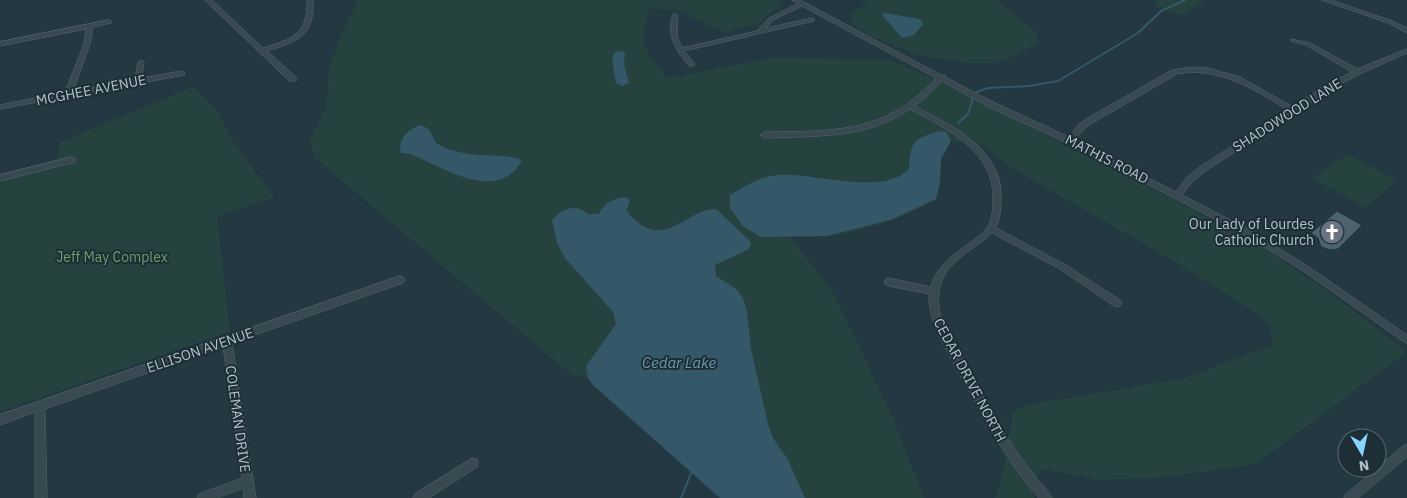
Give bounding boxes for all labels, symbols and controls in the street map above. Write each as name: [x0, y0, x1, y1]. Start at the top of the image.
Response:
street label: MCGHEE AVENUE: [34, 71, 148, 109]
street label: SHADOWOOD LANE: [1229, 74, 1345, 156]
street label: MATHIS ROAD: [1062, 130, 1152, 188]
place label: Our Lady of Lourdes Catholic Church: [1189, 215, 1314, 249]
church icon: Our Lady of Lourdes Catholic Church: [1319, 219, 1345, 245]
park label: Jeff May Complex: [56, 248, 168, 266]
street label: CEDAR DRIVE NORTH: [930, 315, 1010, 445]
street label: ELLISON AVENUE: [144, 323, 256, 377]
water label: Cedar Lake: [642, 353, 716, 372]
street label: COLEMAN DRIVE: [222, 364, 254, 474]
north arrow: [1337, 428, 1387, 478]
text: N: [1358, 456, 1370, 476]

